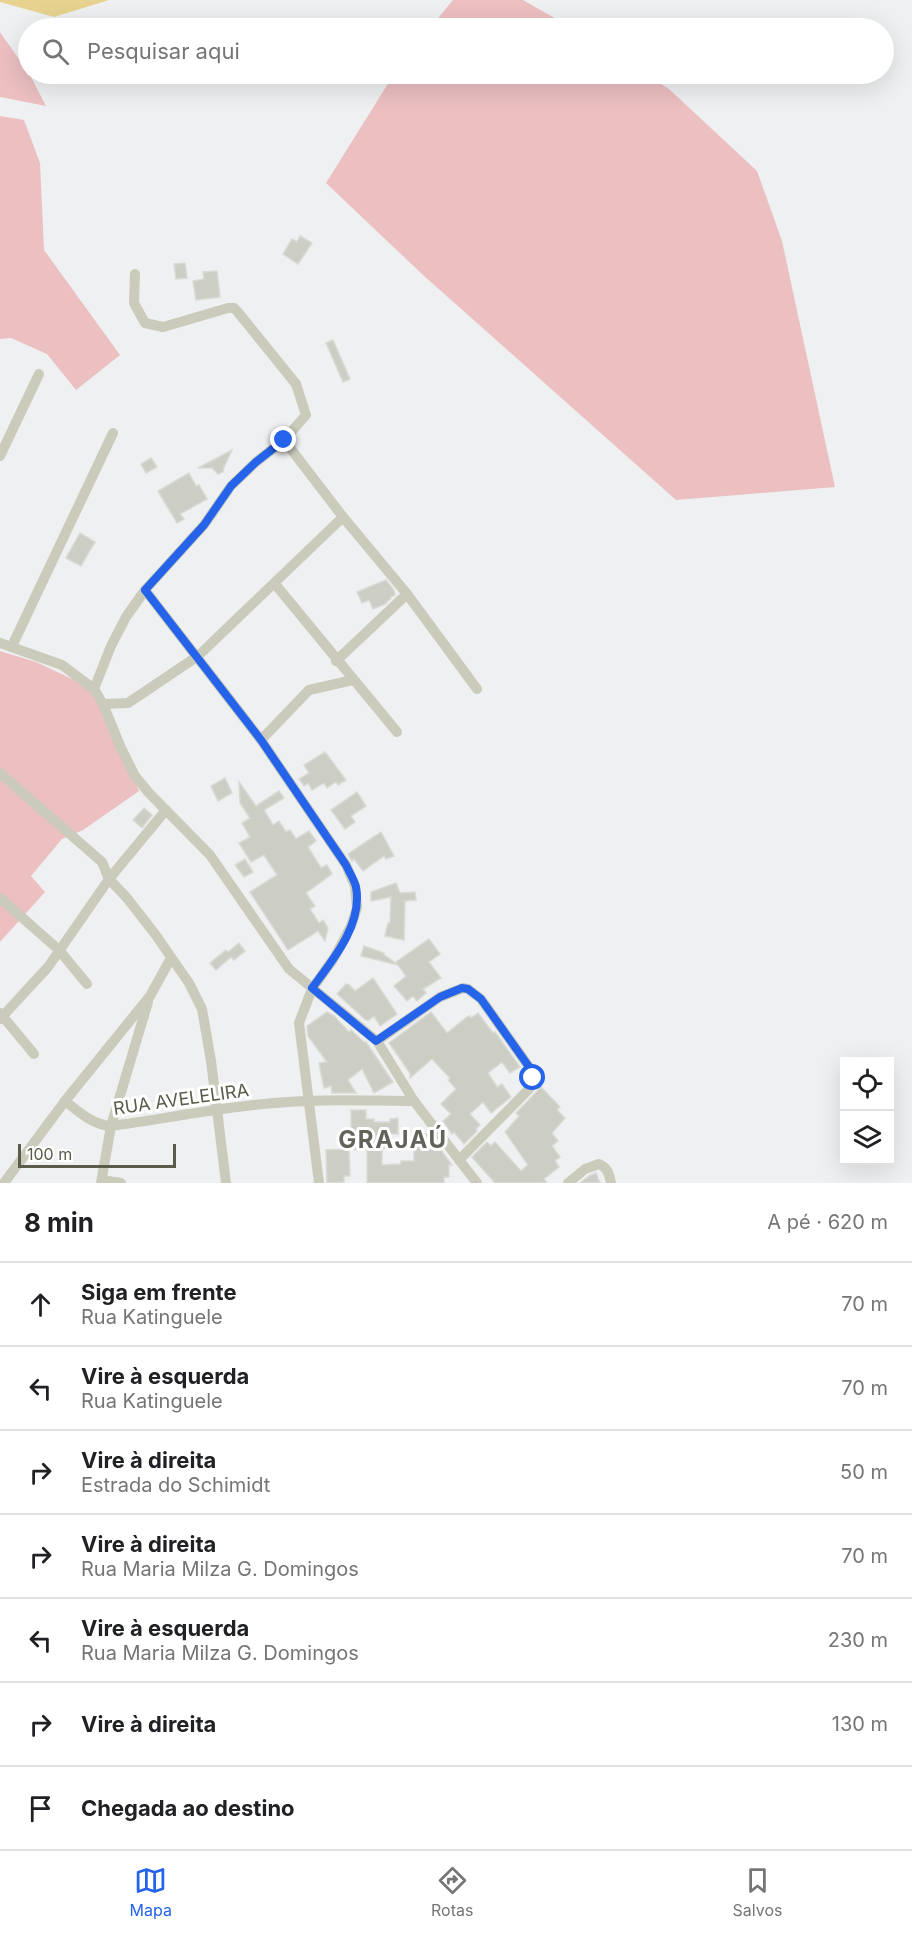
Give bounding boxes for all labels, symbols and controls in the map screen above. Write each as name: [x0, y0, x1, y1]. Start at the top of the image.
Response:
search box: [18, 18, 894, 84]
icon: search: [39, 35, 72, 68]
text: Pesquisar aqui: [87, 38, 240, 64]
route end: [270, 426, 296, 452]
map controls: [840, 1057, 894, 1165]
button: locate: [840, 1057, 894, 1111]
route start: [519, 1064, 545, 1090]
street label: RUA AVELELIRA: [112, 1079, 250, 1119]
button: layers: [840, 1111, 894, 1165]
district label: GRAJAÚ: [338, 1125, 448, 1154]
scale bar: [18, 1141, 176, 1168]
text: 100 m: [27, 1144, 72, 1164]
text: 8 min: [24, 1207, 94, 1238]
text: A pé · 620 m: [767, 1210, 888, 1234]
text: Siga em frente: [81, 1279, 237, 1305]
icon: ahead: [24, 1288, 57, 1321]
text: 70 m: [841, 1292, 888, 1316]
text: Rua Katinguele: [81, 1305, 223, 1329]
text: Vire à esquerda: [81, 1363, 249, 1389]
icon: left: [24, 1372, 57, 1405]
text: 70 m: [841, 1376, 888, 1400]
text: Rua Katinguele: [81, 1389, 223, 1413]
text: Vire à direita: [81, 1447, 216, 1473]
icon: right: [24, 1456, 57, 1489]
text: 50 m: [840, 1460, 888, 1484]
text: Estrada do Schimidt: [81, 1473, 270, 1497]
text: Vire à direita: [81, 1531, 216, 1557]
icon: right: [24, 1540, 57, 1573]
text: 70 m: [841, 1544, 888, 1568]
text: Rua Maria Milza G. Domingos: [81, 1557, 359, 1581]
text: Vire à esquerda: [81, 1615, 249, 1641]
icon: left: [24, 1624, 57, 1657]
text: 230 m: [828, 1628, 888, 1652]
text: Rua Maria Milza G. Domingos: [81, 1641, 359, 1665]
icon: right: [24, 1708, 57, 1741]
text: Vire à direita: [81, 1711, 216, 1737]
text: 130 m: [832, 1712, 888, 1736]
icon: arrive: [24, 1792, 57, 1825]
text: Chegada ao destino: [81, 1795, 295, 1821]
tab: Mapa: [130, 1864, 172, 1920]
tab: Rotas: [431, 1864, 473, 1920]
tab: Salvos: [733, 1864, 782, 1920]

